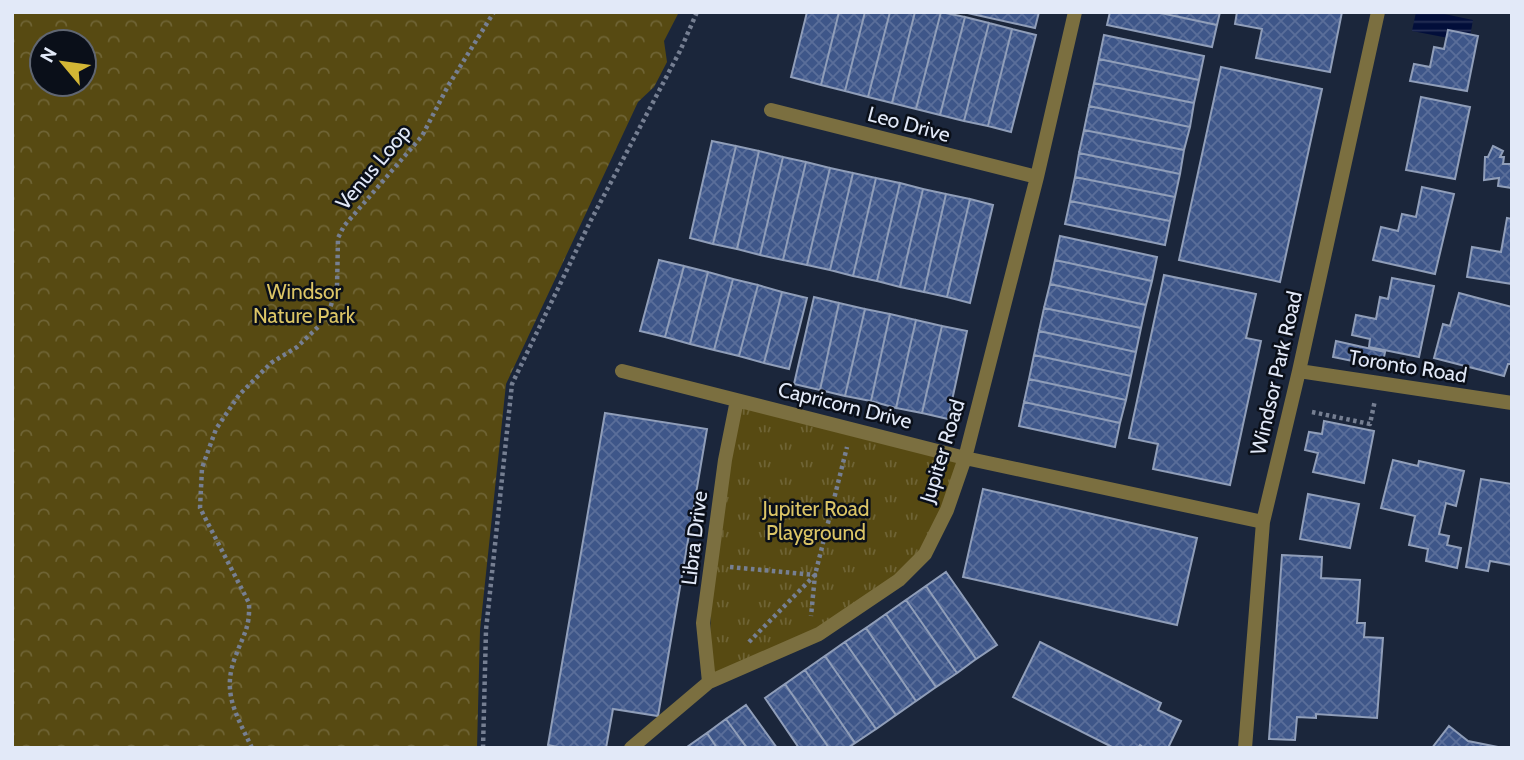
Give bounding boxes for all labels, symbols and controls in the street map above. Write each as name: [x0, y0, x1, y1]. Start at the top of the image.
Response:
north arrow: [28, 28, 98, 98]
text: N: [35, 44, 62, 66]
street label: Leo Drive: [865, 101, 953, 147]
street label: Venus Loop: [330, 119, 416, 215]
park label: Windsor Nature Park: [253, 279, 356, 328]
street label: Windsor Park Road: [1245, 289, 1307, 457]
street label: Toronto Road: [1347, 344, 1469, 388]
street label: Capricorn Drive: [776, 376, 915, 434]
street label: Jupiter Road: [914, 396, 970, 507]
street label: Libra Drive: [676, 489, 712, 587]
park label: Jupiter Road Playground: [762, 496, 869, 545]

